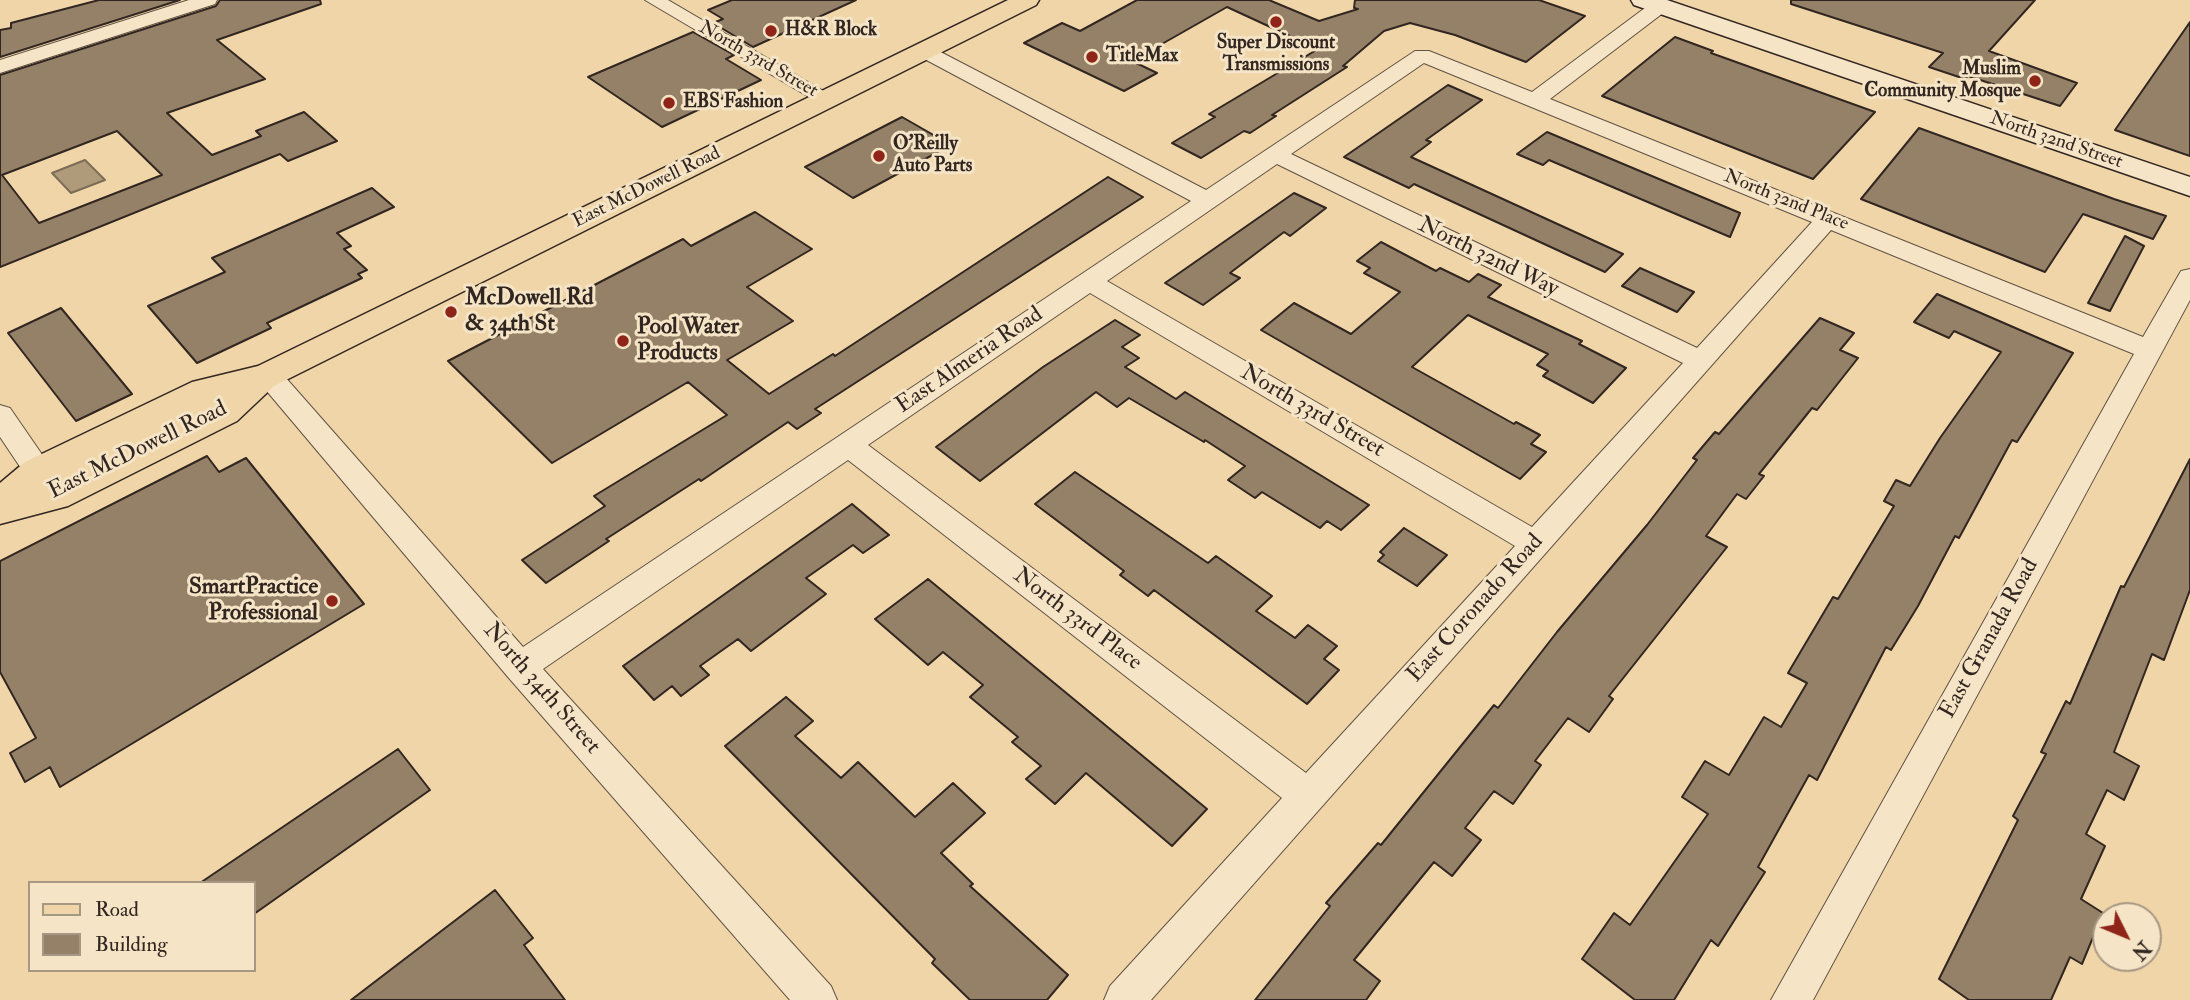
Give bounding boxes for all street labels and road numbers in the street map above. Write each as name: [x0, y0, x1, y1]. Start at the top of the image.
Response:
street label: North 33rd Street: [694, 17, 822, 103]
street label: North 32nd Street: [1987, 108, 2125, 174]
street label: East McDowell Road: [570, 142, 724, 234]
street label: North 32nd Place: [1720, 166, 1852, 236]
street label: North 32nd Way: [1413, 212, 1563, 304]
street label: East Almeria Road: [891, 302, 1049, 420]
street label: North 33rd Street: [1235, 360, 1389, 464]
street label: East McDowell Road: [44, 396, 232, 506]
street label: East Coronado Road: [1402, 529, 1550, 689]
street label: East Granada Road: [1935, 554, 2045, 724]
street label: North 33rd Place: [1007, 563, 1147, 677]
street label: North 34th Street: [476, 618, 606, 760]

